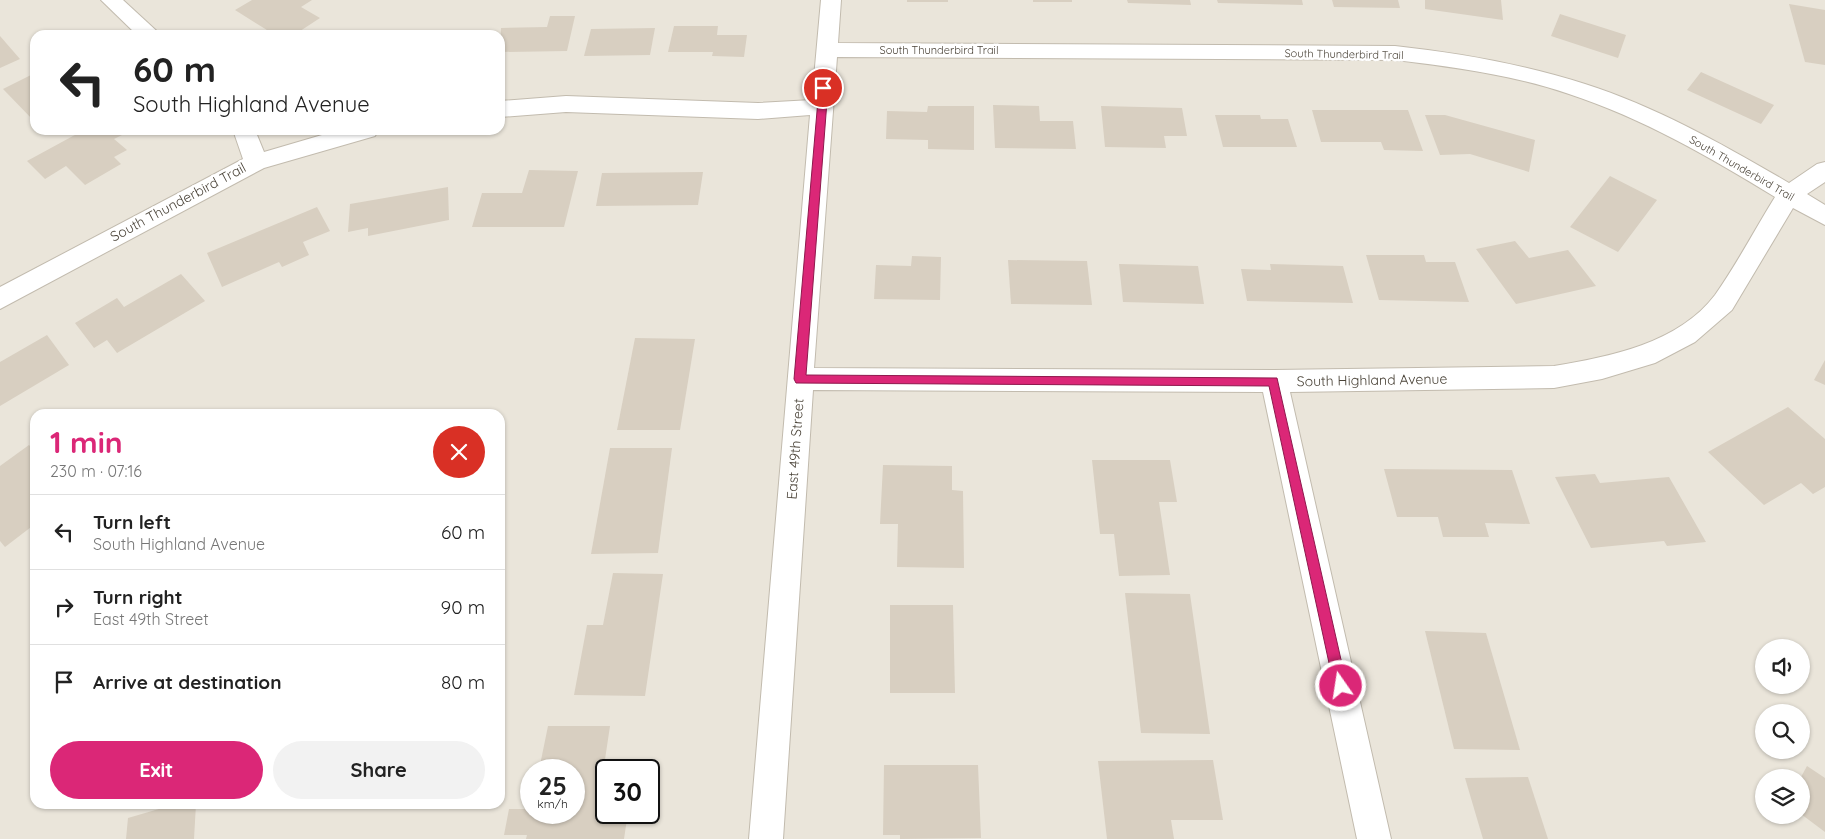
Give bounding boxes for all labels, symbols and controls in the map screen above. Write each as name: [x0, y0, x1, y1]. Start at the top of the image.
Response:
street label: South Thunderbird Trail: [879, 43, 999, 57]
street label: South Thunderbird Trail: [1284, 46, 1404, 62]
text: 60 m: [133, 47, 216, 91]
icon: left: [50, 50, 115, 115]
pin: [802, 67, 844, 109]
icon: arrive: [809, 74, 837, 102]
text: South Highland Avenue: [133, 90, 370, 118]
street label: South Thunderbird Trail: [1687, 132, 1797, 204]
street label: South Thunderbird Trail: [107, 158, 249, 246]
street label: South Highland Avenue: [1297, 370, 1448, 390]
street label: East 49th Street: [782, 398, 808, 500]
text: 1 min: [50, 423, 123, 461]
button: close: [433, 426, 485, 478]
text: 230 m · 07:16: [50, 461, 142, 481]
text: Turn left: [93, 510, 171, 534]
icon: left: [50, 518, 78, 546]
text: 60 m: [441, 520, 485, 544]
text: South Highland Avenue: [93, 534, 265, 554]
text: Turn right: [93, 585, 182, 609]
icon: right: [50, 593, 78, 621]
text: 90 m: [441, 595, 485, 619]
text: East 49th Street: [93, 609, 209, 629]
map controls: [1755, 639, 1810, 824]
button: sound: [1755, 639, 1810, 694]
position arrow: [1314, 659, 1366, 711]
icon: arrive: [50, 668, 78, 696]
text: Arrive at destination: [93, 670, 282, 694]
text: 80 m: [441, 670, 485, 694]
button: search: [1755, 704, 1810, 759]
button: Exit: [50, 741, 263, 799]
button: Share: [273, 741, 485, 799]
speed limit sign: 30: [595, 759, 660, 824]
button: layers: [1755, 769, 1810, 824]
text: 25: [538, 770, 567, 801]
text: km/h: [537, 796, 568, 811]

